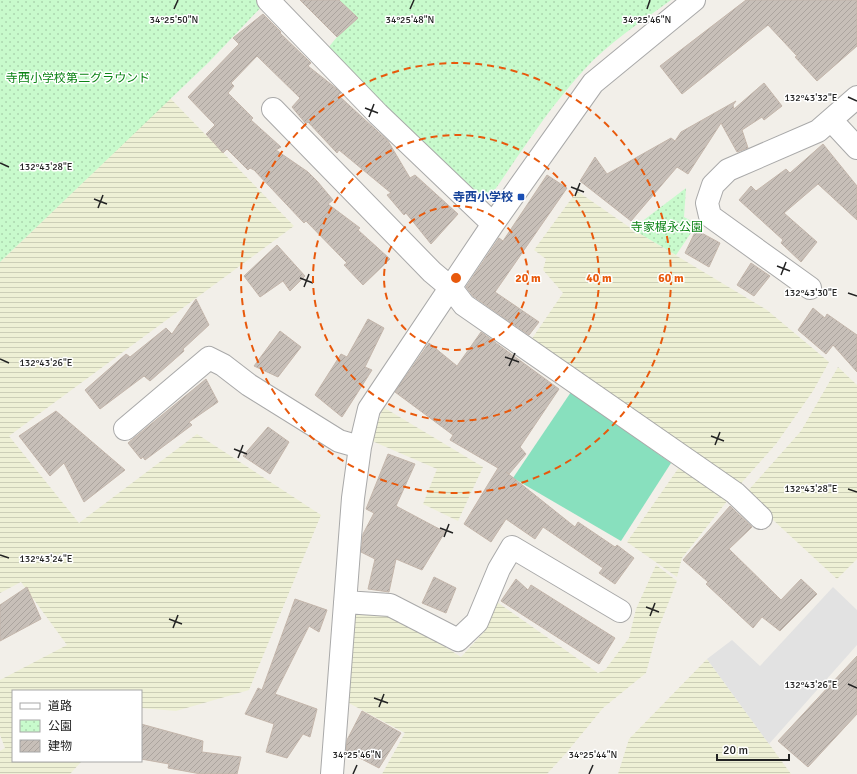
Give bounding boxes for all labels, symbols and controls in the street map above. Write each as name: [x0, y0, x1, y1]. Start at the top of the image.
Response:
text: 34°25'50"N: [150, 14, 198, 26]
text: 34°25'48"N: [386, 14, 434, 26]
text: 34°25'46"N: [623, 14, 671, 26]
park label: 寺西小学校第二グラウンド: [6, 71, 150, 86]
text: 132°43'32"E: [784, 92, 838, 104]
text: 132°43'28"E: [19, 161, 73, 173]
place label: 寺西小学校: [453, 190, 513, 205]
marker: 寺西小学校: [516, 192, 526, 202]
park label: 寺家梶永公園: [631, 220, 703, 235]
centre of rings: [449, 271, 463, 285]
text: 20 m: [515, 271, 541, 286]
text: 40 m: [586, 271, 612, 286]
text: 60 m: [658, 271, 684, 286]
text: 132°43'30"E: [784, 287, 838, 299]
text: 132°43'26"E: [19, 357, 73, 369]
text: 132°43'28"E: [784, 483, 838, 495]
text: 132°43'24"E: [19, 553, 73, 565]
text: 132°43'26"E: [784, 679, 838, 691]
legend: [12, 690, 142, 762]
text: 道路: [48, 699, 72, 714]
text: 公園: [48, 719, 72, 734]
scale bar: [717, 736, 789, 762]
text: 建物: [48, 739, 72, 754]
text: 20 m: [723, 743, 748, 758]
text: 34°25'46"N: [333, 749, 381, 761]
text: 34°25'44"N: [569, 749, 617, 761]

